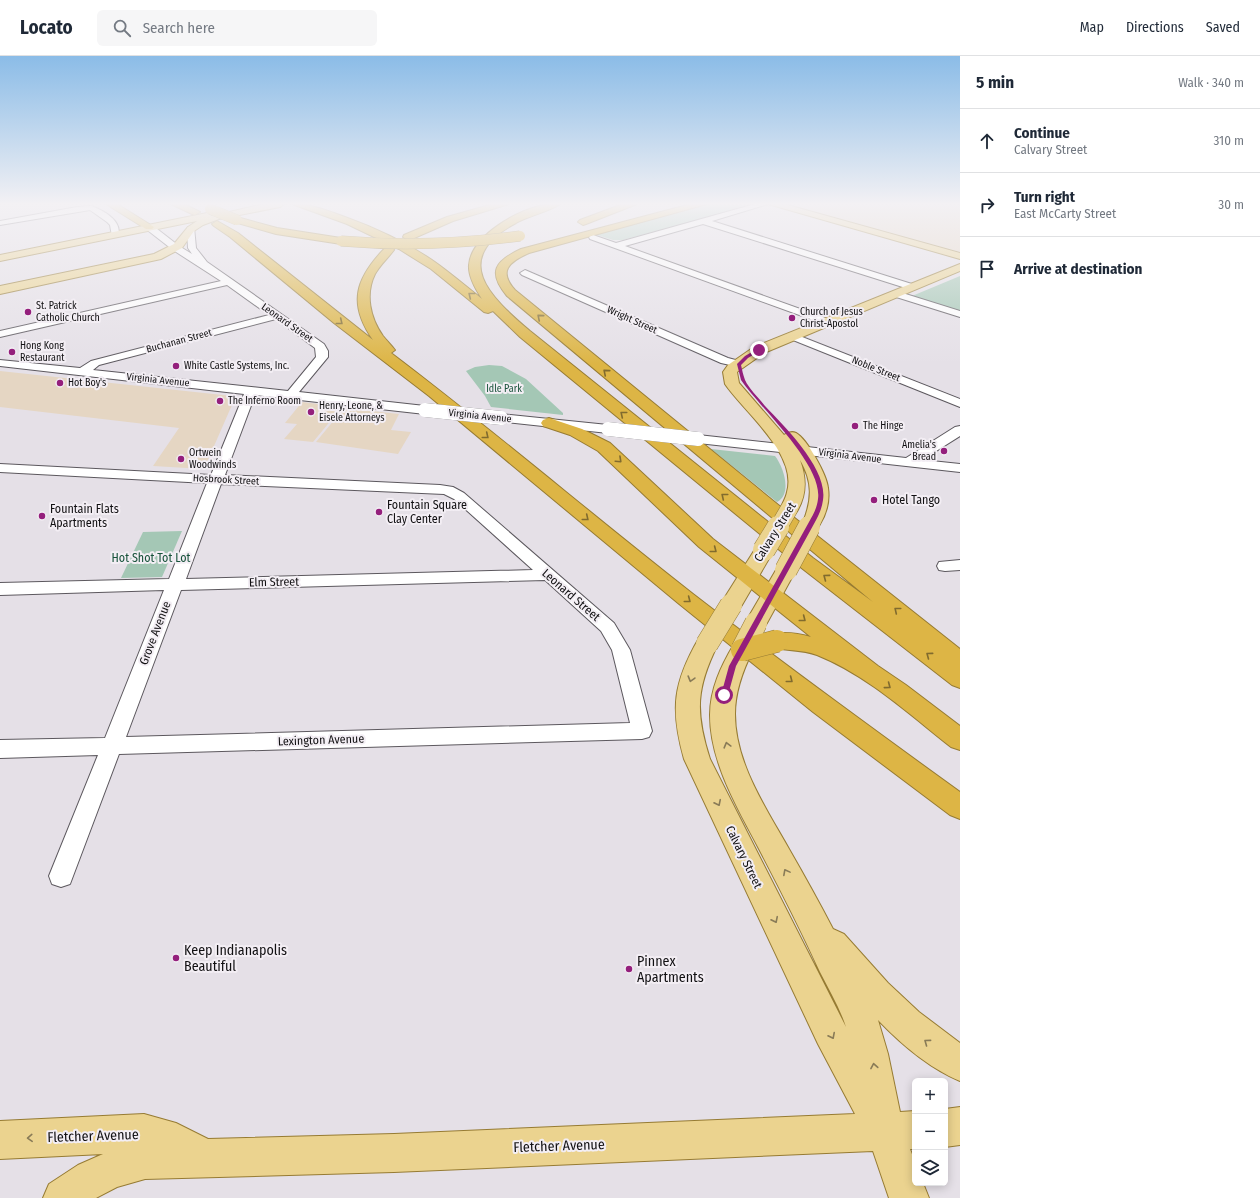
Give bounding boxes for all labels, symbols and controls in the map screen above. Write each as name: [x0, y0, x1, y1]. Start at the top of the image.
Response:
search box: [97, 10, 377, 46]
text: Locato: [20, 16, 73, 39]
icon: search: [111, 17, 133, 39]
text: Search here: [143, 19, 215, 37]
text: Map: [1080, 19, 1104, 36]
text: Directions: [1126, 19, 1184, 36]
text: Saved: [1206, 19, 1240, 36]
text: 5 min: [976, 72, 1014, 93]
text: Walk · 340 m: [1178, 75, 1244, 90]
text: Continue: [1014, 124, 1070, 142]
icon: ahead: [976, 130, 998, 152]
text: 310 m: [1214, 133, 1244, 148]
text: Calvary Street: [1014, 142, 1087, 157]
text: Turn right: [1014, 188, 1075, 206]
icon: right: [976, 194, 998, 216]
text: 30 m: [1218, 197, 1244, 212]
text: East McCarty Street: [1014, 206, 1116, 221]
icon: arrive: [976, 258, 998, 280]
text: Arrive at destination: [1014, 260, 1142, 278]
one-way arrow: [468, 293, 475, 300]
place label: St. Patrick Catholic Church: [36, 300, 100, 324]
street label: Leonard Street: [259, 301, 316, 346]
street label: Wright Street: [605, 304, 660, 337]
place label: Church of Jesus Christ-Apostol: [800, 306, 863, 330]
marker: St. Patrick Catholic Church: [23, 307, 33, 317]
marker: Church of Jesus Christ-Apostol: [787, 313, 797, 323]
one-way arrow: [537, 315, 545, 322]
one-way arrow: [336, 317, 343, 324]
street label: Buchanan Street: [145, 326, 214, 356]
place label: Hong Kong Restaurant: [20, 340, 65, 364]
route end: [750, 341, 768, 359]
marker: Hong Kong Restaurant: [7, 347, 17, 357]
street label: Noble Street: [850, 354, 903, 384]
place label: White Castle Systems, Inc.: [184, 360, 289, 372]
marker: White Castle Systems, Inc.: [171, 361, 181, 371]
one-way arrow: [603, 369, 611, 376]
street label: Virginia Avenue: [126, 371, 190, 389]
place label: Hot Boy's: [68, 377, 106, 389]
marker: Hot Boy's: [55, 378, 65, 388]
park label: Idle Park: [486, 383, 522, 395]
place label: The Inferno Room: [228, 395, 301, 407]
marker: The Inferno Room: [215, 396, 225, 406]
place label: Henry, Leone, & Eisele Attorneys: [319, 400, 385, 424]
marker: Henry, Leone, & Eisele Attorneys: [306, 407, 316, 417]
street label: Virginia Avenue: [448, 407, 512, 425]
one-way arrow: [620, 411, 627, 418]
place label: The Hinge: [863, 420, 904, 432]
marker: The Hinge: [850, 421, 860, 431]
one-way arrow: [481, 431, 488, 438]
place label: Amelia's Bread: [902, 439, 936, 463]
street label: Virginia Avenue: [818, 446, 882, 466]
marker: Amelia's Bread: [939, 446, 949, 456]
place label: Ortwein Woodwinds: [189, 447, 236, 471]
marker: Ortwein Woodwinds: [176, 454, 186, 464]
one-way arrow: [614, 456, 622, 463]
street label: Hosbrook Street: [193, 472, 260, 488]
one-way arrow: [721, 493, 729, 500]
place label: Hotel Tango: [882, 493, 940, 507]
marker: Hotel Tango: [869, 495, 879, 505]
place label: Fountain Square Clay Center: [387, 498, 467, 526]
street label: Calvary Street: [751, 500, 799, 564]
place label: Fountain Flats Apartments: [50, 502, 119, 530]
marker: Fountain Square Clay Center: [374, 507, 384, 517]
marker: Fountain Flats Apartments: [37, 511, 47, 521]
one-way arrow: [582, 513, 589, 520]
one-way arrow: [709, 545, 716, 552]
park label: Hot Shot Tot Lot: [112, 551, 191, 565]
street label: Leonard Street: [539, 566, 603, 624]
street label: Elm Street: [249, 575, 299, 589]
one-way arrow: [823, 575, 830, 582]
one-way arrow: [683, 595, 690, 602]
street label: Grove Avenue: [136, 599, 174, 667]
one-way arrow: [894, 608, 901, 615]
one-way arrow: [798, 614, 805, 621]
one-way arrow: [926, 653, 933, 660]
one-way arrow: [785, 675, 792, 682]
one-way arrow: [687, 676, 696, 683]
one-way arrow: [884, 681, 891, 688]
route start: [715, 686, 733, 704]
street label: Lexington Avenue: [278, 731, 364, 749]
one-way arrow: [723, 741, 732, 748]
one-way arrow: [713, 799, 721, 806]
street label: Calvary Street: [723, 823, 765, 891]
one-way arrow: [784, 868, 791, 876]
one-way arrow: [770, 915, 778, 923]
place label: Keep Indianapolis Beautiful: [184, 942, 287, 975]
marker: Keep Indianapolis Beautiful: [171, 953, 181, 963]
place label: Pinnex Apartments: [637, 953, 704, 986]
marker: Pinnex Apartments: [624, 964, 634, 974]
one-way arrow: [828, 1032, 835, 1039]
one-way arrow: [925, 1040, 932, 1047]
one-way arrow: [870, 1063, 879, 1069]
map controls: [912, 1078, 948, 1186]
button: +: [912, 1078, 948, 1114]
button: −: [912, 1114, 948, 1150]
street label: Fletcher Avenue: [47, 1126, 139, 1146]
one-way arrow: [27, 1134, 33, 1143]
street label: Fletcher Avenue: [513, 1136, 605, 1156]
button: layers: [912, 1150, 948, 1186]

